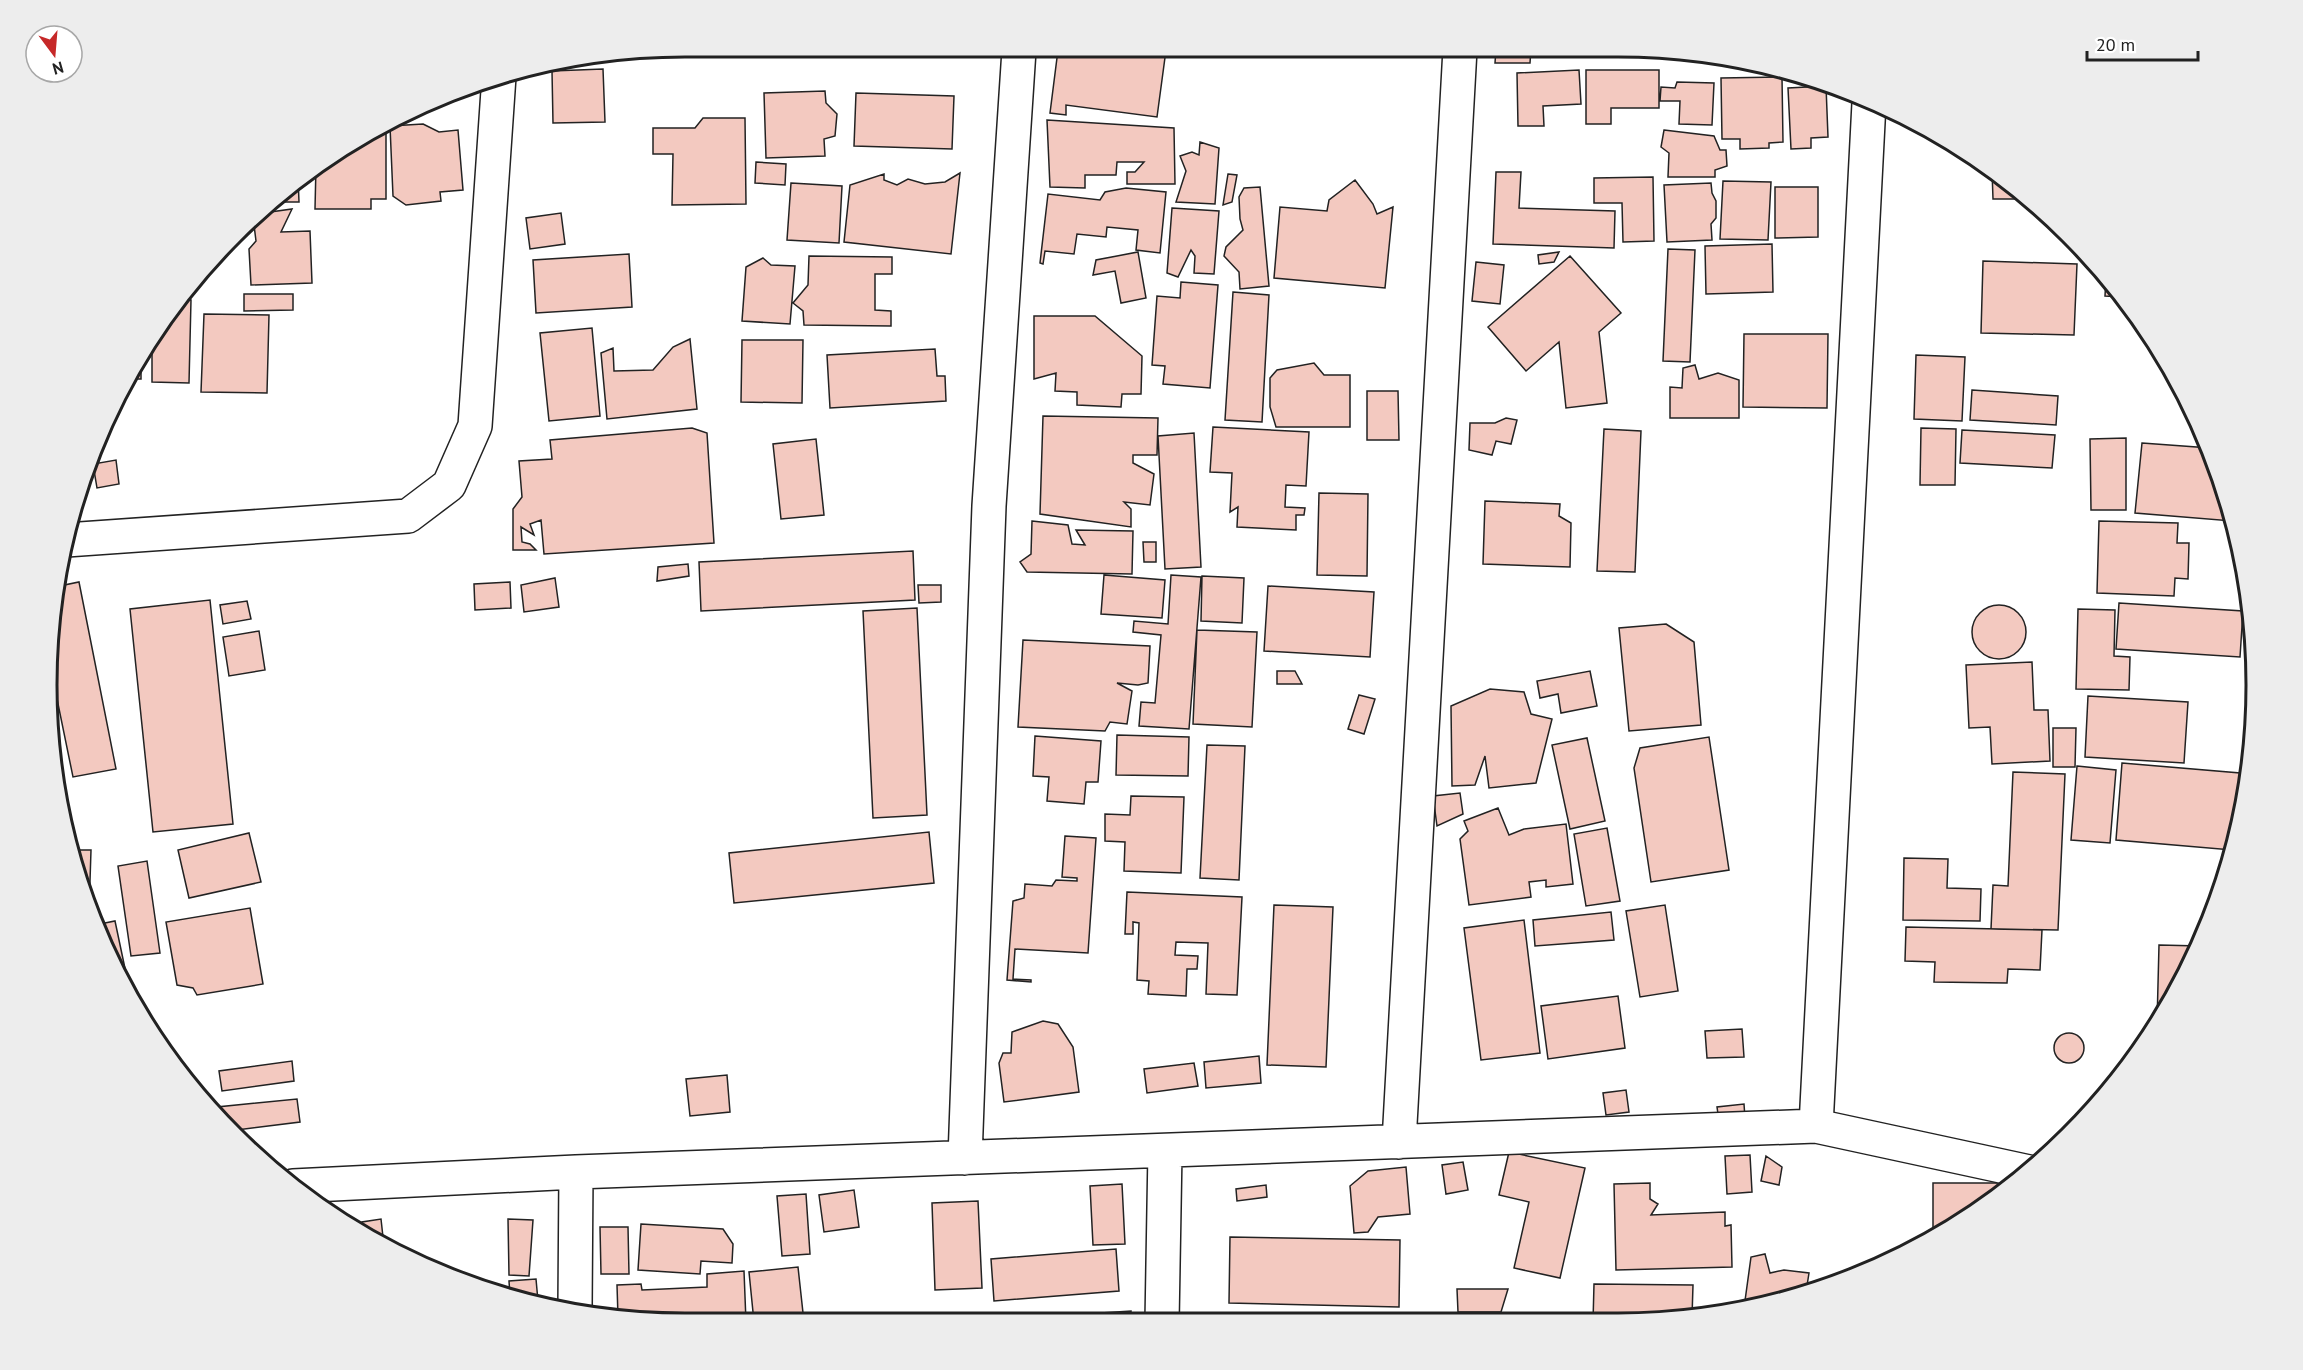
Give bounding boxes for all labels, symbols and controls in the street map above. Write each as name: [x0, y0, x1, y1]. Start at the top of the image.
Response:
north arrow: [24, 24, 84, 84]
scale bar: [2087, 24, 2198, 62]
text: 20 m: [2096, 33, 2135, 56]
text: N: [50, 57, 66, 79]

